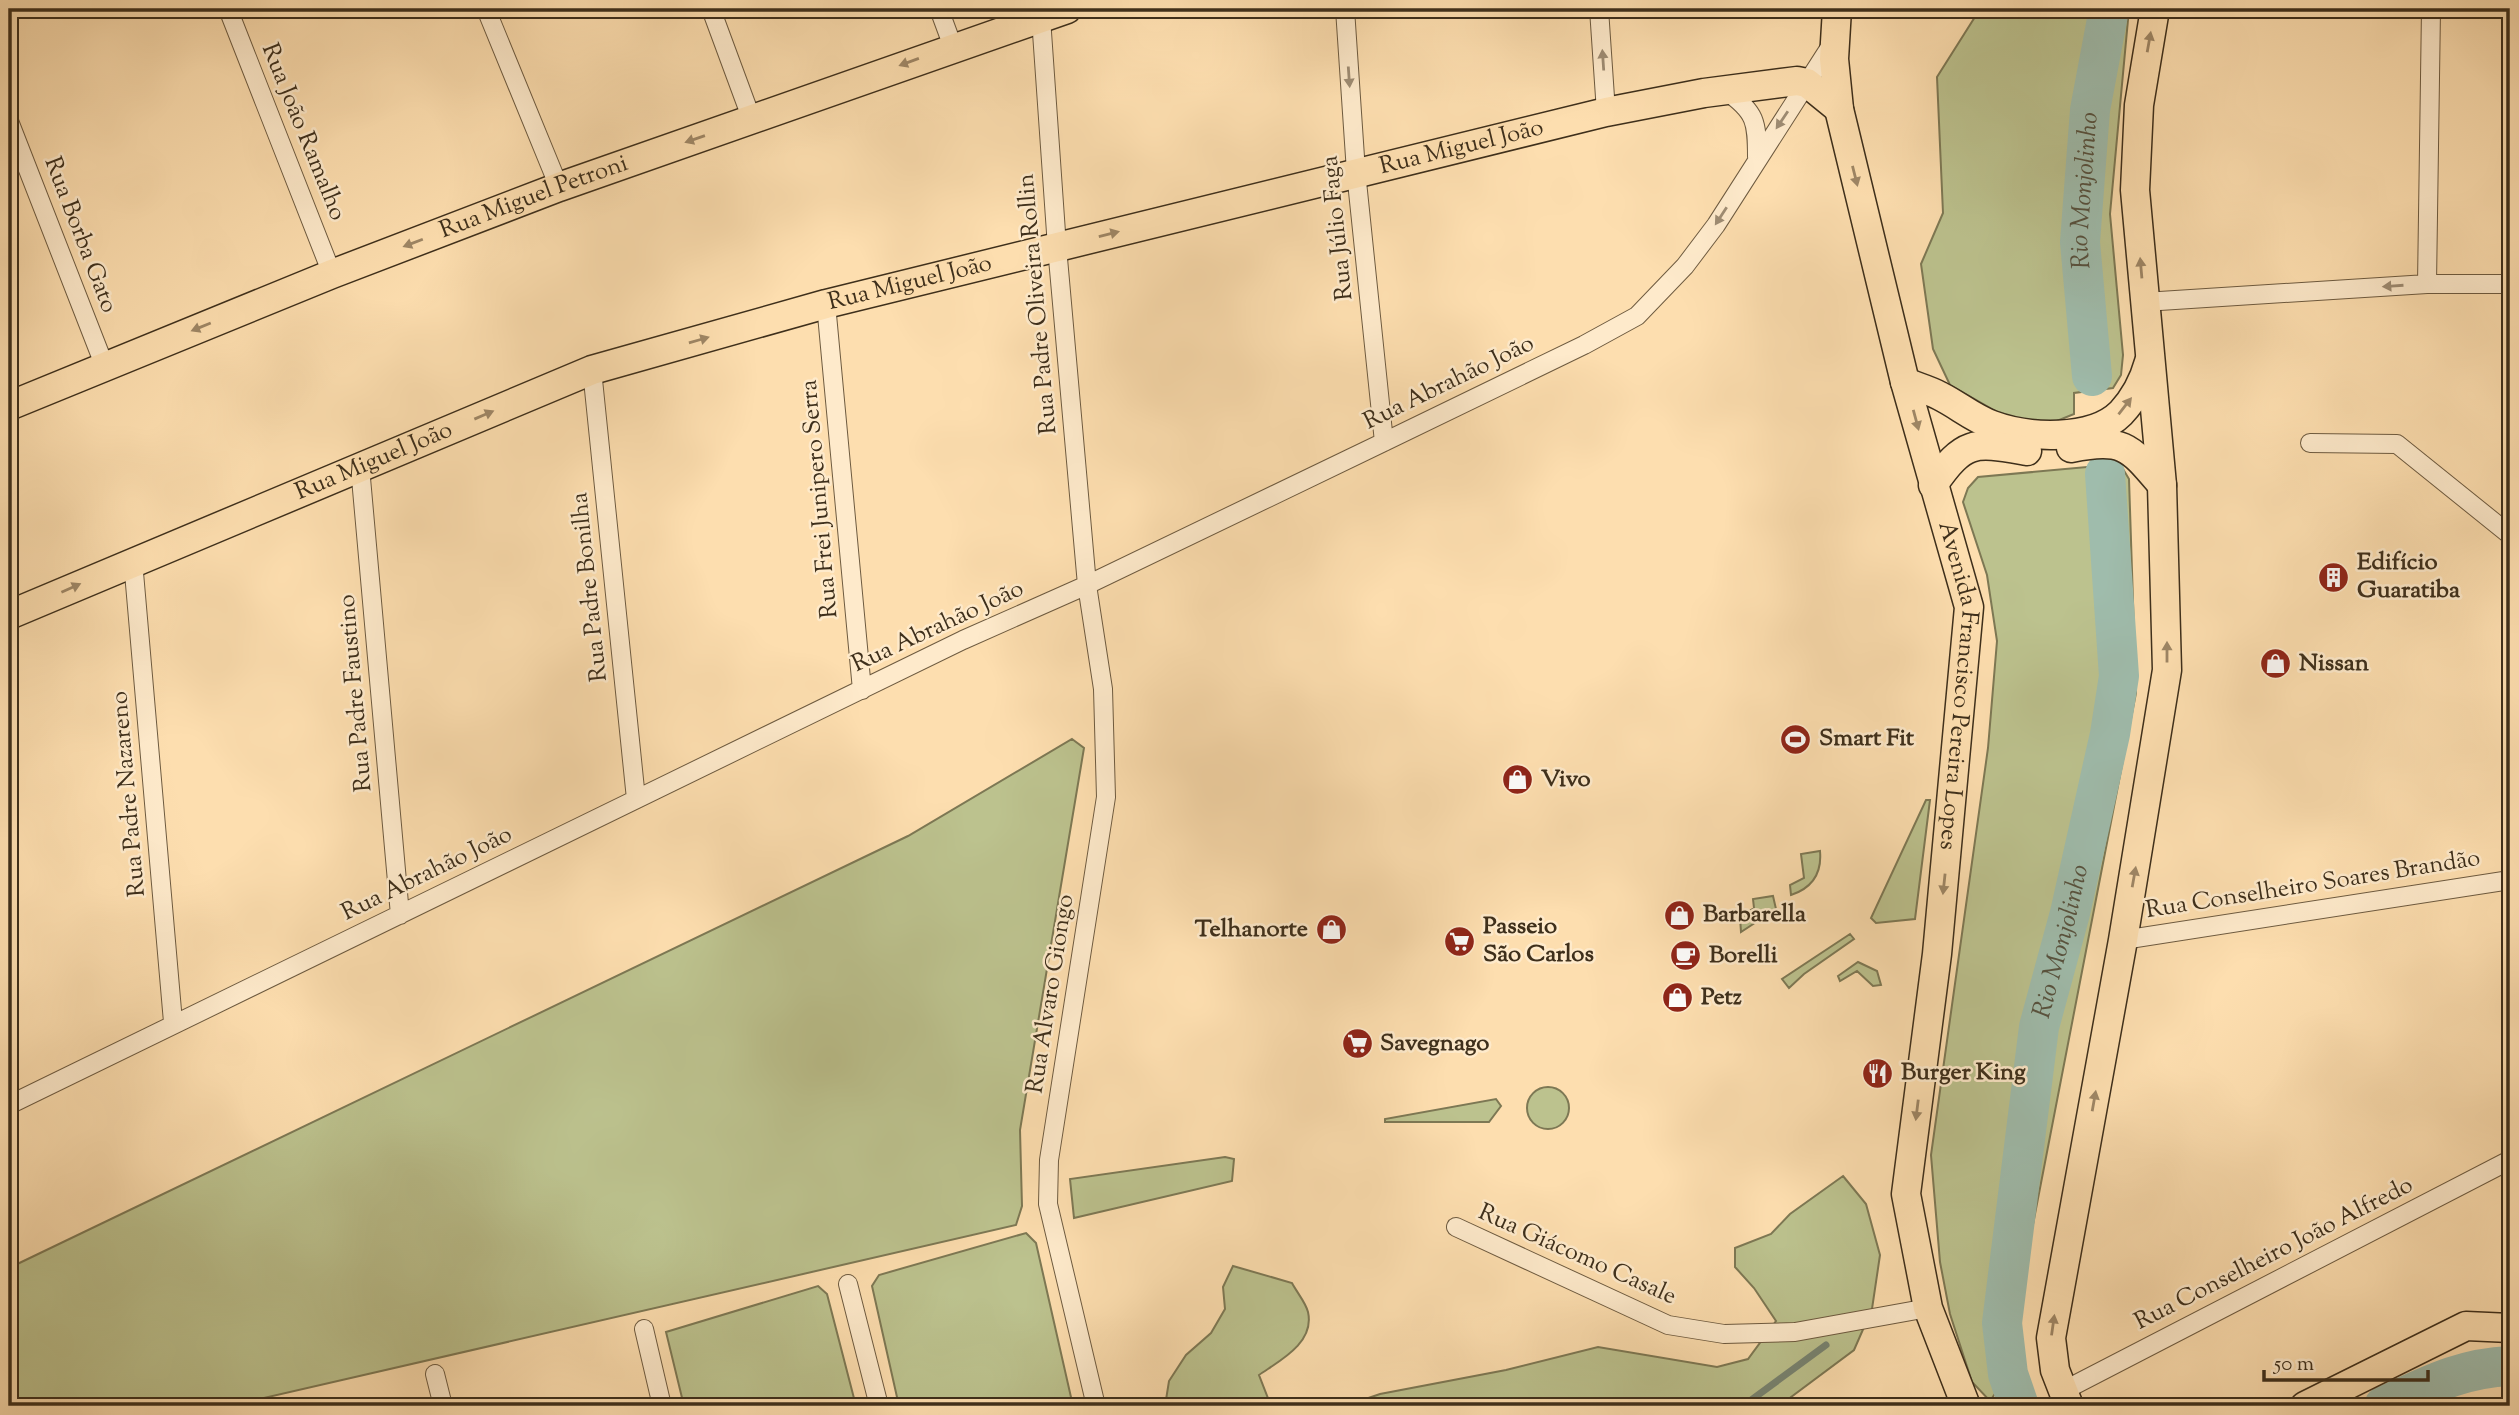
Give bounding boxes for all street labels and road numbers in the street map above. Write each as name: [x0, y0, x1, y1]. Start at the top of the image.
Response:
street label: Rua João Ramalho: [252, 38, 354, 226]
street label: Rua Miguel João: [1376, 111, 1547, 184]
street label: Rua Miguel Petroni: [435, 147, 633, 248]
street label: Rua Borba Gato: [35, 152, 125, 318]
street label: Rua Júlio Faga: [1313, 154, 1363, 302]
street label: Rua Padre Oliveira Rollin: [1010, 172, 1066, 436]
street label: Rua Miguel João: [824, 247, 995, 320]
street label: Rua Abrahão João: [1358, 327, 1540, 439]
street label: Rua Frei Junipero Serra: [793, 378, 847, 620]
street label: Rua Miguel João: [290, 413, 458, 510]
street label: Rua Padre Bonilha: [563, 491, 617, 683]
street label: Avenida Francisco Pereira Lopes: [1929, 517, 1986, 852]
street label: Rua Abrahão João: [847, 572, 1029, 682]
street label: Rua Padre Faustino: [330, 593, 382, 793]
street label: Rua Padre Nazareno: [103, 690, 155, 898]
street label: Rua Abrahão João: [336, 818, 518, 930]
street label: Rua Conselheiro Soares Brandão: [2143, 842, 2483, 928]
street label: Rua Alvaro Giongo: [1018, 892, 1084, 1096]
street label: Rua Conselheiro João Alfredo: [2129, 1169, 2419, 1339]
street label: Rua Giácomo Casale: [1472, 1196, 1682, 1314]

